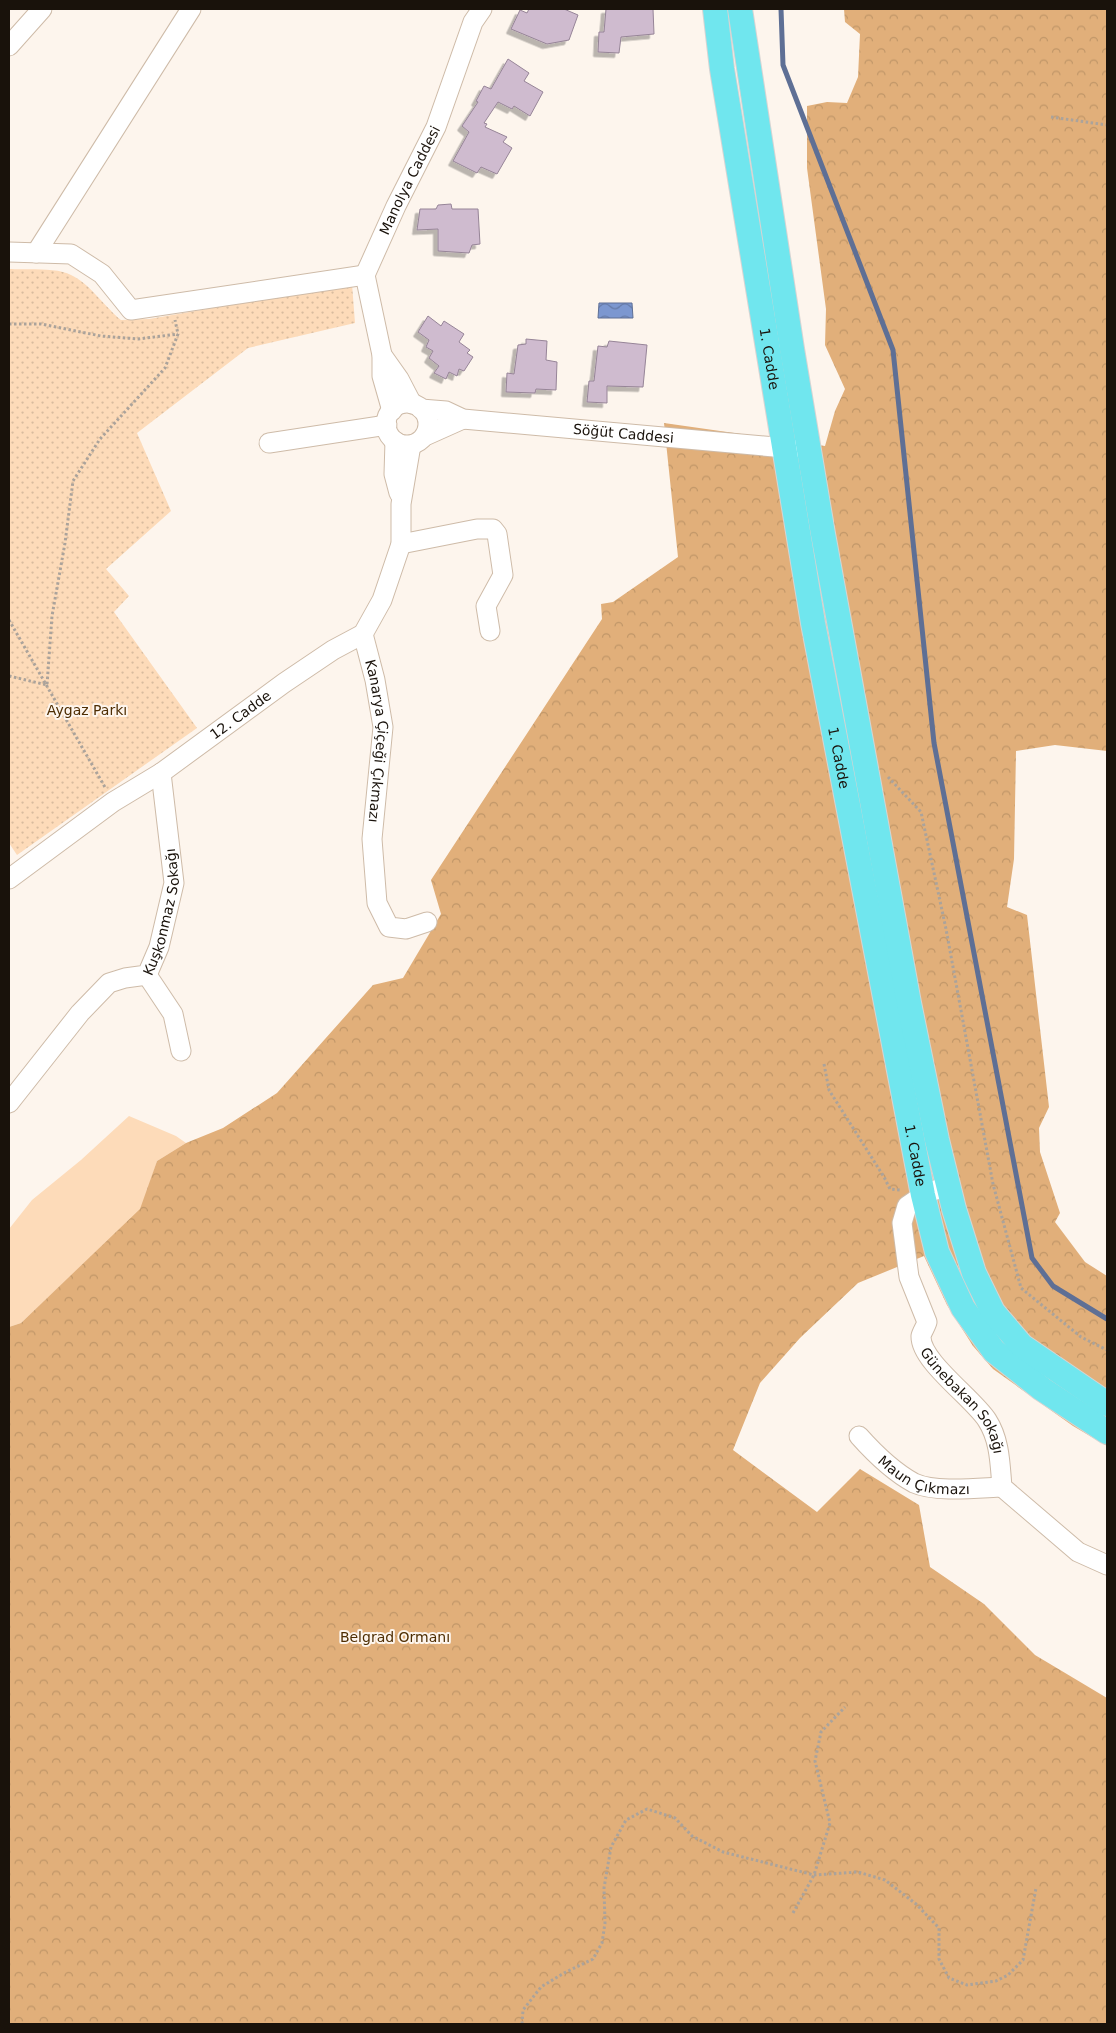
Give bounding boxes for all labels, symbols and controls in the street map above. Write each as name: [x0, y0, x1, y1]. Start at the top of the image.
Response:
street label: Manolya Caddesi: [376, 123, 443, 237]
street label: 1. Cadde: [757, 327, 783, 391]
street label: Söğüt Caddesi: [572, 421, 675, 446]
street label: Kanarya Çiçeği Çıkmazı: [362, 658, 391, 823]
street label: 12. Cadde: [207, 687, 274, 742]
park label: Aygaz Parkı: [47, 702, 127, 718]
street label: 1. Cadde: [825, 725, 853, 790]
street label: Kuşkonmaz Sokağı: [140, 848, 182, 978]
street label: 1. Cadde: [902, 1123, 929, 1188]
street label: Günebakan Sokağı: [917, 1345, 1007, 1455]
street label: Maun Çıkmazı: [875, 1452, 970, 1497]
park label: Belgrad Ormanı: [340, 1629, 450, 1645]

